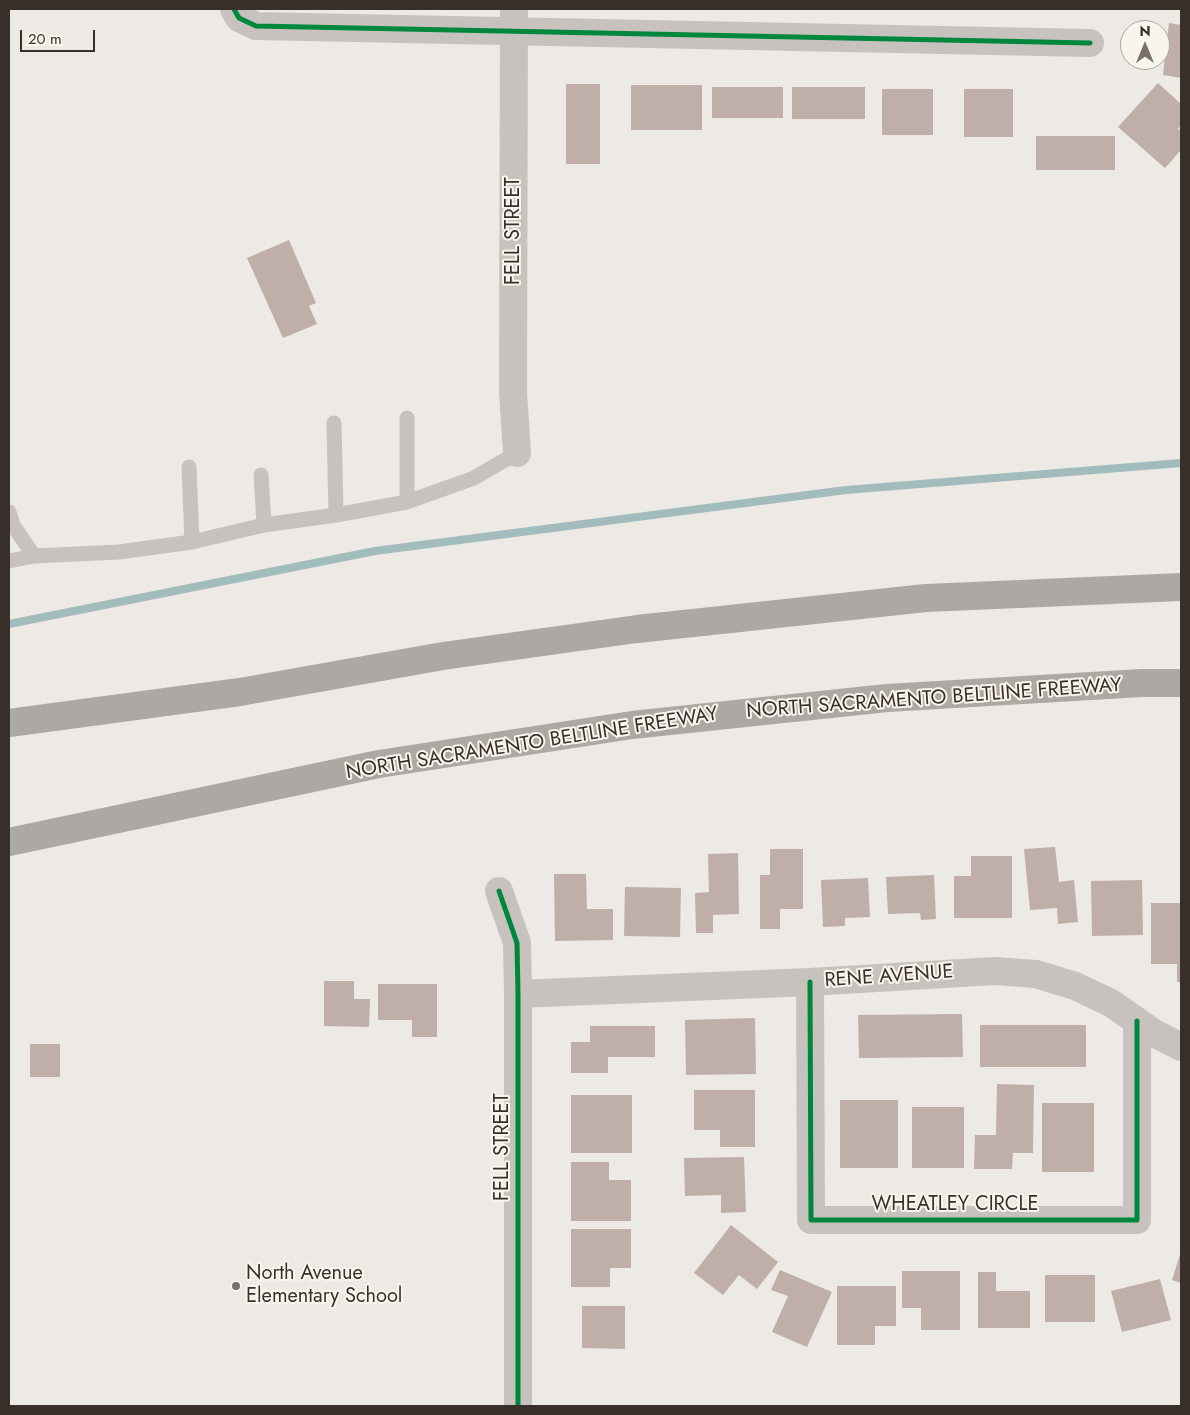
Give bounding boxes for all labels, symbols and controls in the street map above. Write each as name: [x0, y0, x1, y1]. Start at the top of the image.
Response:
scale bar: [22, 20, 98, 52]
north arrow: [1120, 20, 1170, 70]
text: N: [1139, 21, 1151, 41]
text: 20 m: [28, 28, 62, 50]
street label: FELL STREET: [502, 177, 526, 285]
street label: NORTH SACRAMENTO BELTLINE FREEWAY: [746, 674, 1122, 724]
street label: NORTH SACRAMENTO BELTLINE FREEWAY: [344, 703, 720, 785]
street label: RENE AVENUE: [824, 961, 954, 993]
street label: FELL STREET: [491, 1093, 515, 1201]
street label: WHEATLEY CIRCLE: [872, 1193, 1038, 1217]
place label: North Avenue Elementary School: [246, 1262, 402, 1309]
marker: North Avenue Elementary School: [230, 1280, 242, 1292]

